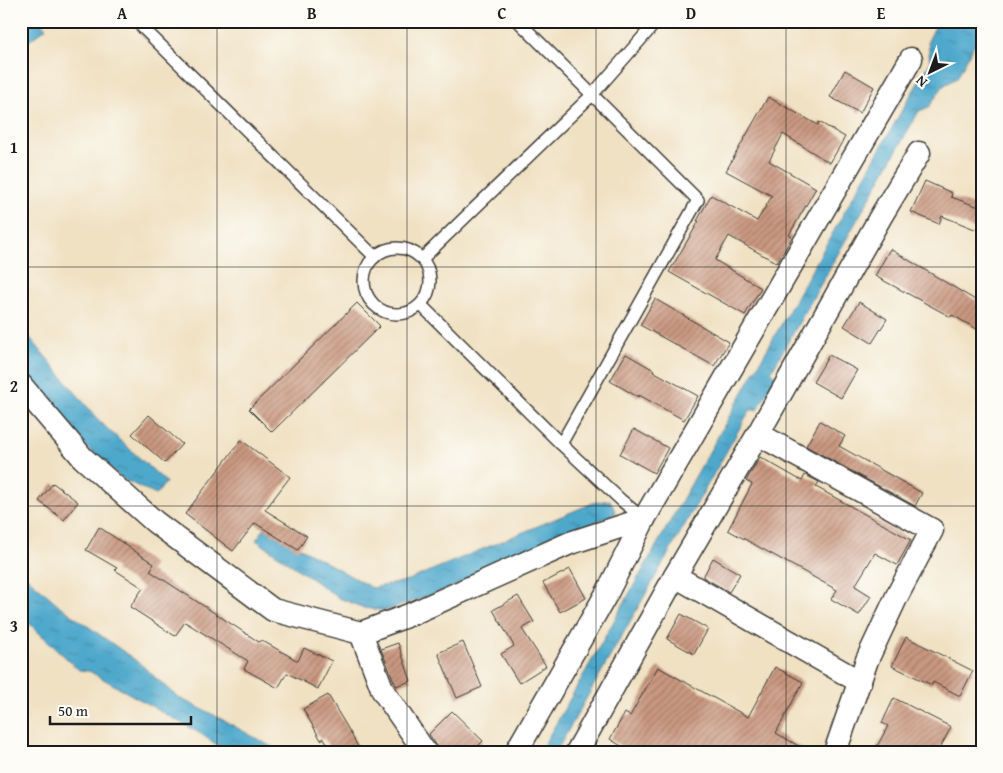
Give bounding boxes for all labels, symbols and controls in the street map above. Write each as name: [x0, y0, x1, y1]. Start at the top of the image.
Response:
text: A: [117, 1, 128, 25]
text: B: [307, 1, 317, 25]
text: C: [497, 1, 507, 25]
text: D: [686, 1, 696, 25]
text: E: [877, 1, 886, 25]
north arrow: [906, 48, 956, 98]
text: N: [911, 71, 931, 92]
text: 1: [10, 135, 18, 159]
text: 2: [10, 374, 18, 398]
text: 3: [10, 614, 18, 638]
scale bar: [50, 693, 191, 725]
text: 50 m: [58, 700, 89, 721]

